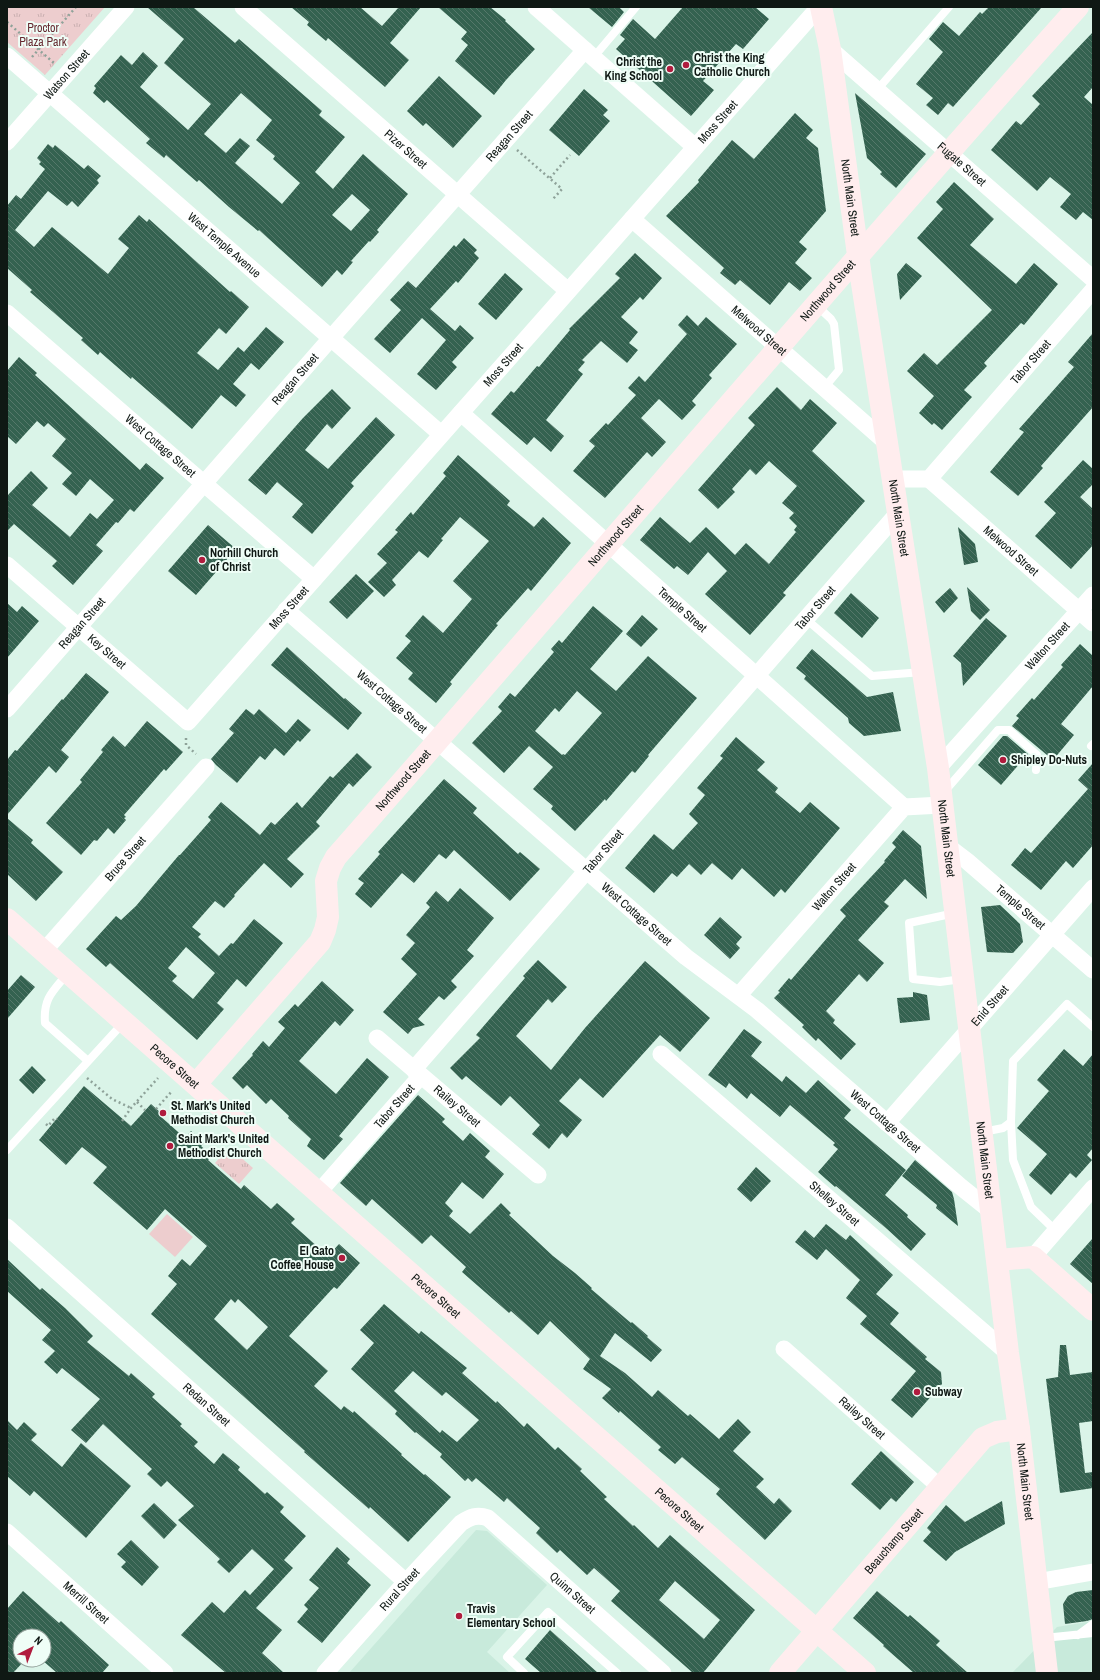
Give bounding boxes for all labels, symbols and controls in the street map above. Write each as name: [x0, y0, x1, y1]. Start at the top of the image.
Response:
park label: Proctor Plaza Park: [19, 20, 67, 50]
street label: Watson Street: [40, 46, 93, 103]
place label: Christ the King Catholic Church: [694, 50, 770, 80]
place label: Christ the King School: [605, 54, 663, 84]
marker: Christ the King Catholic Church: [681, 60, 691, 70]
marker: Christ the King School: [665, 64, 675, 74]
street label: Moss Street: [694, 97, 741, 147]
street label: Reagan Street: [482, 107, 536, 165]
street label: Pizer Street: [381, 126, 431, 172]
street label: Fugate Street: [934, 139, 990, 190]
street label: North Main Street: [837, 158, 863, 238]
street label: West Temple Avenue: [184, 209, 264, 281]
street label: Northwood Street: [797, 256, 859, 325]
street label: Melwood Street: [728, 302, 790, 359]
street label: Tabor Street: [1007, 336, 1054, 388]
street label: Moss Street: [480, 340, 527, 390]
street label: Reagan Street: [268, 350, 322, 408]
street label: West Cottage Street: [122, 411, 199, 481]
street label: North Main Street: [885, 478, 913, 558]
street label: Northwood Street: [584, 501, 647, 570]
street label: Melwood Street: [980, 522, 1042, 580]
place label: Norhill Church of Christ: [210, 545, 278, 575]
marker: Norhill Church of Christ: [197, 555, 207, 565]
street label: Tabor Street: [791, 582, 839, 634]
street label: Moss Street: [265, 583, 312, 633]
street label: Temple Street: [654, 584, 710, 636]
street label: Reagan Street: [55, 594, 109, 652]
street label: Walton Street: [1022, 618, 1073, 673]
street label: Key Street: [84, 630, 130, 673]
street label: West Cottage Street: [353, 667, 431, 737]
street label: Northwood Street: [372, 746, 435, 815]
place label: Shipley Do-Nuts: [1011, 752, 1088, 768]
marker: Shipley Do-Nuts: [998, 755, 1008, 765]
street label: North Main Street: [934, 799, 959, 878]
street label: Tabor Street: [579, 826, 627, 877]
street label: Bruce Street: [101, 833, 150, 885]
street label: Walton Street: [808, 859, 860, 914]
street label: West Cottage Street: [598, 879, 675, 949]
street label: Temple Street: [992, 881, 1049, 933]
street label: Enid Street: [968, 982, 1012, 1030]
street label: Pecore Street: [147, 1040, 203, 1092]
street label: Tabor Street: [370, 1081, 418, 1132]
street label: Railey Street: [430, 1081, 484, 1131]
street label: West Cottage Street: [847, 1086, 924, 1157]
place label: St. Mark's United Methodist Church: [171, 1098, 255, 1128]
marker: St. Mark's United Methodist Church: [158, 1108, 168, 1118]
street label: North Main Street: [972, 1121, 998, 1200]
place label: Saint Mark's United Methodist Church: [178, 1131, 269, 1161]
marker: Saint Mark's United Methodist Church: [165, 1141, 175, 1151]
street label: Shelley Street: [806, 1177, 863, 1230]
place label: El Gato Coffee House: [271, 1243, 335, 1273]
marker: El Gato Coffee House: [337, 1253, 347, 1263]
street label: Pecore Street: [408, 1270, 464, 1322]
street label: Redan Street: [179, 1379, 234, 1430]
place label: Subway: [925, 1384, 963, 1400]
marker: Subway: [912, 1387, 922, 1397]
street label: Railey Street: [835, 1393, 889, 1443]
street label: North Main Street: [1013, 1442, 1037, 1521]
street label: Pecore Street: [651, 1484, 707, 1536]
street label: Beauchamp Street: [861, 1505, 927, 1577]
street label: Rural Street: [376, 1564, 423, 1614]
street label: Quinn Street: [546, 1568, 599, 1617]
street label: Merrill Street: [60, 1578, 113, 1628]
place label: Travis Elementary School: [467, 1601, 556, 1631]
marker: Travis Elementary School: [454, 1611, 464, 1621]
north arrow: [12, 1628, 52, 1668]
text: N: [32, 1633, 46, 1648]

